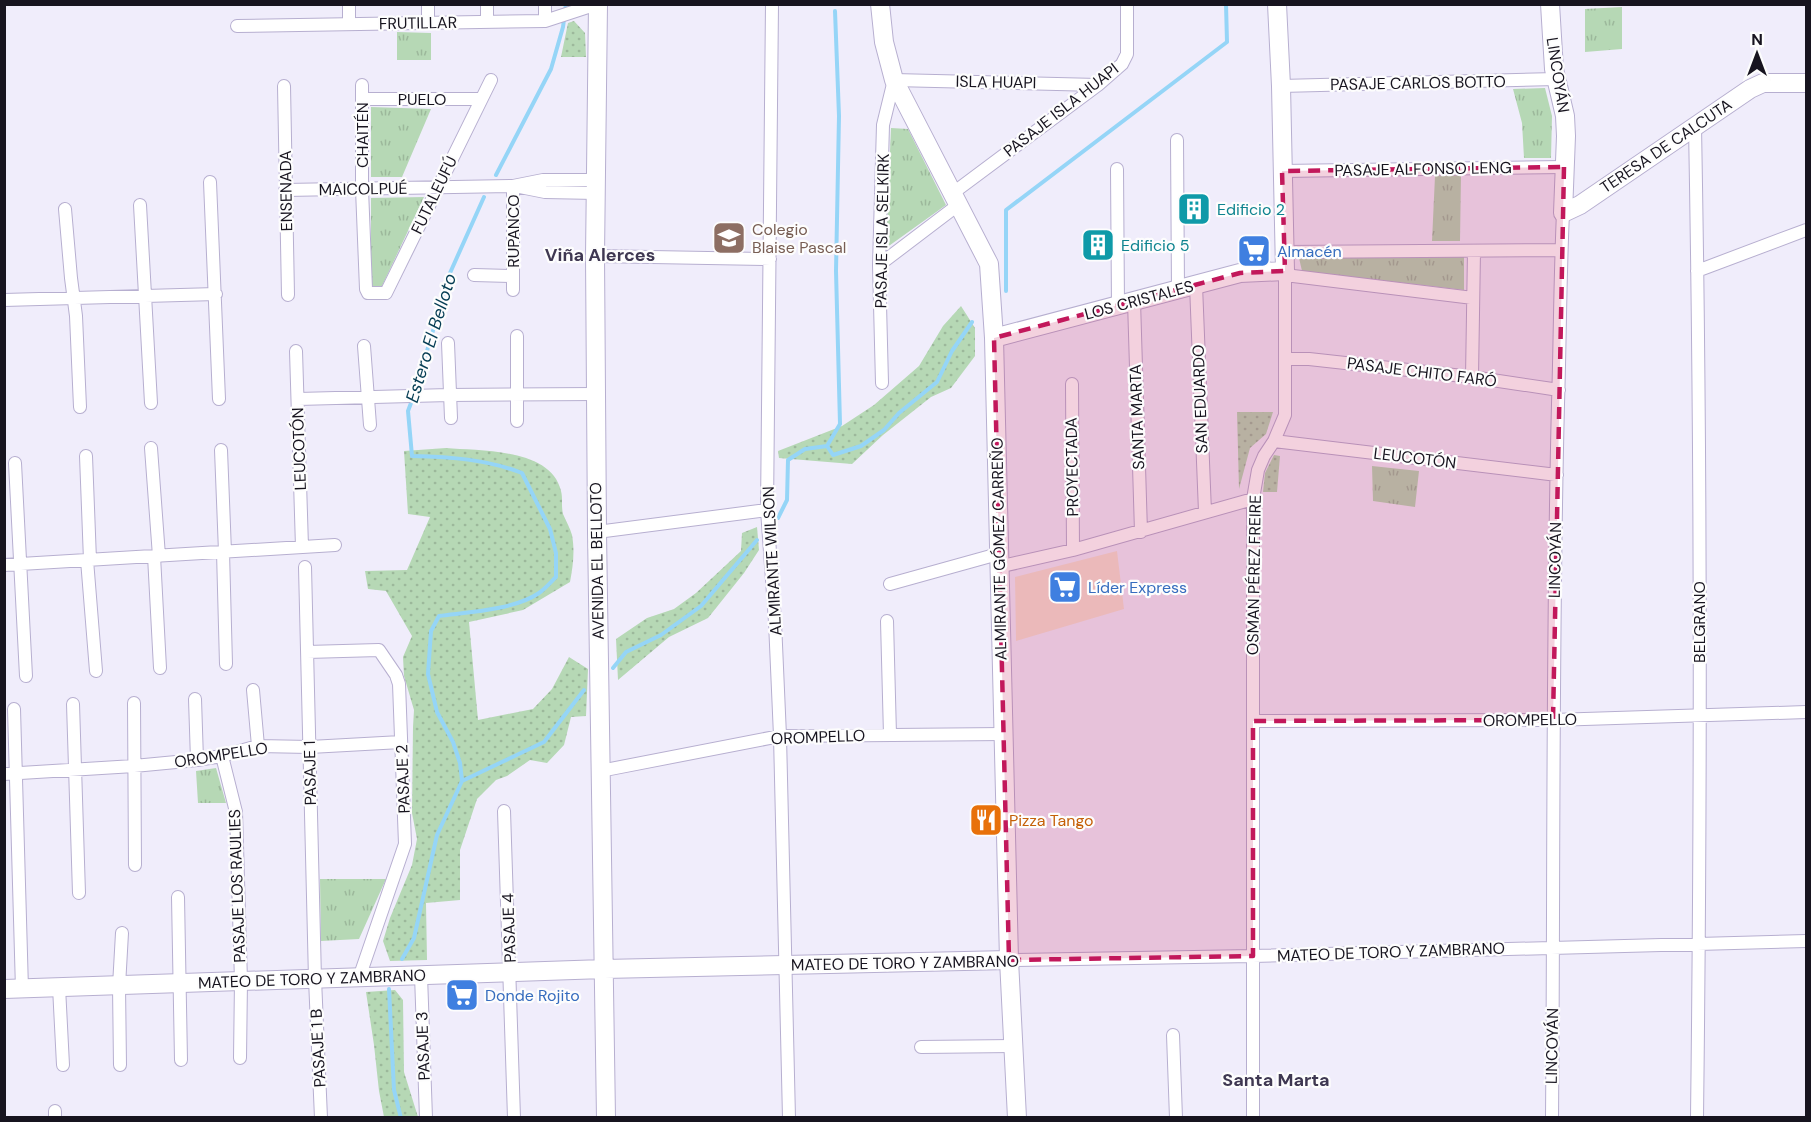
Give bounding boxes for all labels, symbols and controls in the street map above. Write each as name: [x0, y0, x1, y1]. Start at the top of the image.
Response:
street label: FRUTILLAR: [379, 12, 457, 34]
north arrow: [1727, 24, 1787, 84]
text: N: [1751, 29, 1763, 50]
street label: LINCOYÁN: [1542, 36, 1574, 114]
street label: PASAJE ISLA HUAPI: [999, 58, 1123, 162]
street label: ISLA HUAPI: [955, 71, 1037, 93]
street label: PASAJE CARLOS BOTTO: [1330, 71, 1506, 95]
street label: PUELO: [398, 89, 446, 110]
street label: TERESA DE CALCUTA: [1596, 94, 1736, 198]
street label: CHAITÉN: [352, 102, 373, 168]
street label: ENSENADA: [275, 150, 297, 232]
street label: FUTALEUFÚ: [406, 152, 462, 238]
street label: PASAJE ISLA SELKIRK: [870, 153, 894, 309]
street label: PASAJE ALFONSO LENG: [1334, 157, 1512, 181]
street label: MAICOLPUÉ: [318, 178, 408, 200]
building icon: Edificio 2: [1176, 191, 1212, 227]
street label: RUPANCO: [503, 194, 524, 268]
place label: Edificio 2: [1217, 199, 1285, 220]
place label: Colegio Blaise Pascal: [752, 219, 846, 258]
school or university icon: Colegio Blaise Pascal: [711, 220, 747, 256]
building icon: Edificio 5: [1080, 227, 1116, 263]
supermarket icon: Almacén: [1236, 233, 1272, 269]
place label: Edificio 5: [1121, 235, 1189, 256]
place label: Almacén: [1277, 241, 1342, 262]
district label: Viña Alerces: [545, 243, 655, 267]
water label: Estero El Belloto: [400, 271, 462, 405]
street label: LOS CRISTALES: [1082, 275, 1196, 325]
street label: SAN EDUARDO: [1188, 344, 1212, 454]
street label: PASAJE CHITO FARÓ: [1346, 352, 1498, 392]
street label: SANTA MARTA: [1125, 364, 1149, 470]
street label: LEUCOTÓN: [287, 407, 311, 491]
street label: PROYECTADA: [1061, 417, 1083, 517]
street label: ALMIRANTE GÓMEZ CARREÑO: [987, 437, 1011, 661]
street label: LEUCOTÓN: [1372, 443, 1458, 473]
street label: AVENIDA EL BELLOTO: [585, 482, 609, 640]
street label: ALMIRANTE WILSON: [758, 486, 786, 636]
street label: OSMAN PÉREZ FREIRE: [1242, 495, 1266, 655]
street label: LINCOYÁN: [1544, 522, 1566, 598]
supermarket icon: Líder Express: [1047, 569, 1083, 605]
place label: Líder Express: [1088, 577, 1187, 598]
street label: BELGRANO: [1689, 581, 1710, 663]
street label: OROMPELLO: [1483, 709, 1577, 731]
street label: OROMPELLO: [771, 725, 865, 749]
street label: OROMPELLO: [173, 737, 269, 773]
street label: PASAJE 1: [299, 740, 321, 806]
street label: PASAJE 2: [391, 744, 415, 814]
restaurant icon: Pizza Tango: [968, 802, 1004, 838]
street label: PASAJE LOS RAULIES: [224, 809, 250, 963]
place label: Pizza Tango: [1009, 810, 1094, 831]
street label: PASAJE 4: [497, 893, 521, 963]
street label: MATEO DE TORO Y ZAMBRANO: [1277, 938, 1505, 966]
street label: MATEO DE TORO Y ZAMBRANO: [791, 951, 1019, 975]
street label: MATEO DE TORO Y ZAMBRANO: [198, 965, 426, 993]
supermarket icon: Donde Rojito: [444, 977, 480, 1013]
place label: Donde Rojito: [485, 985, 580, 1006]
street label: PASAJE 1 B: [305, 1008, 331, 1088]
street label: LINCOYÁN: [1541, 1008, 1563, 1084]
street label: PASAJE 3: [411, 1011, 435, 1081]
district label: Santa Marta: [1222, 1068, 1330, 1092]

